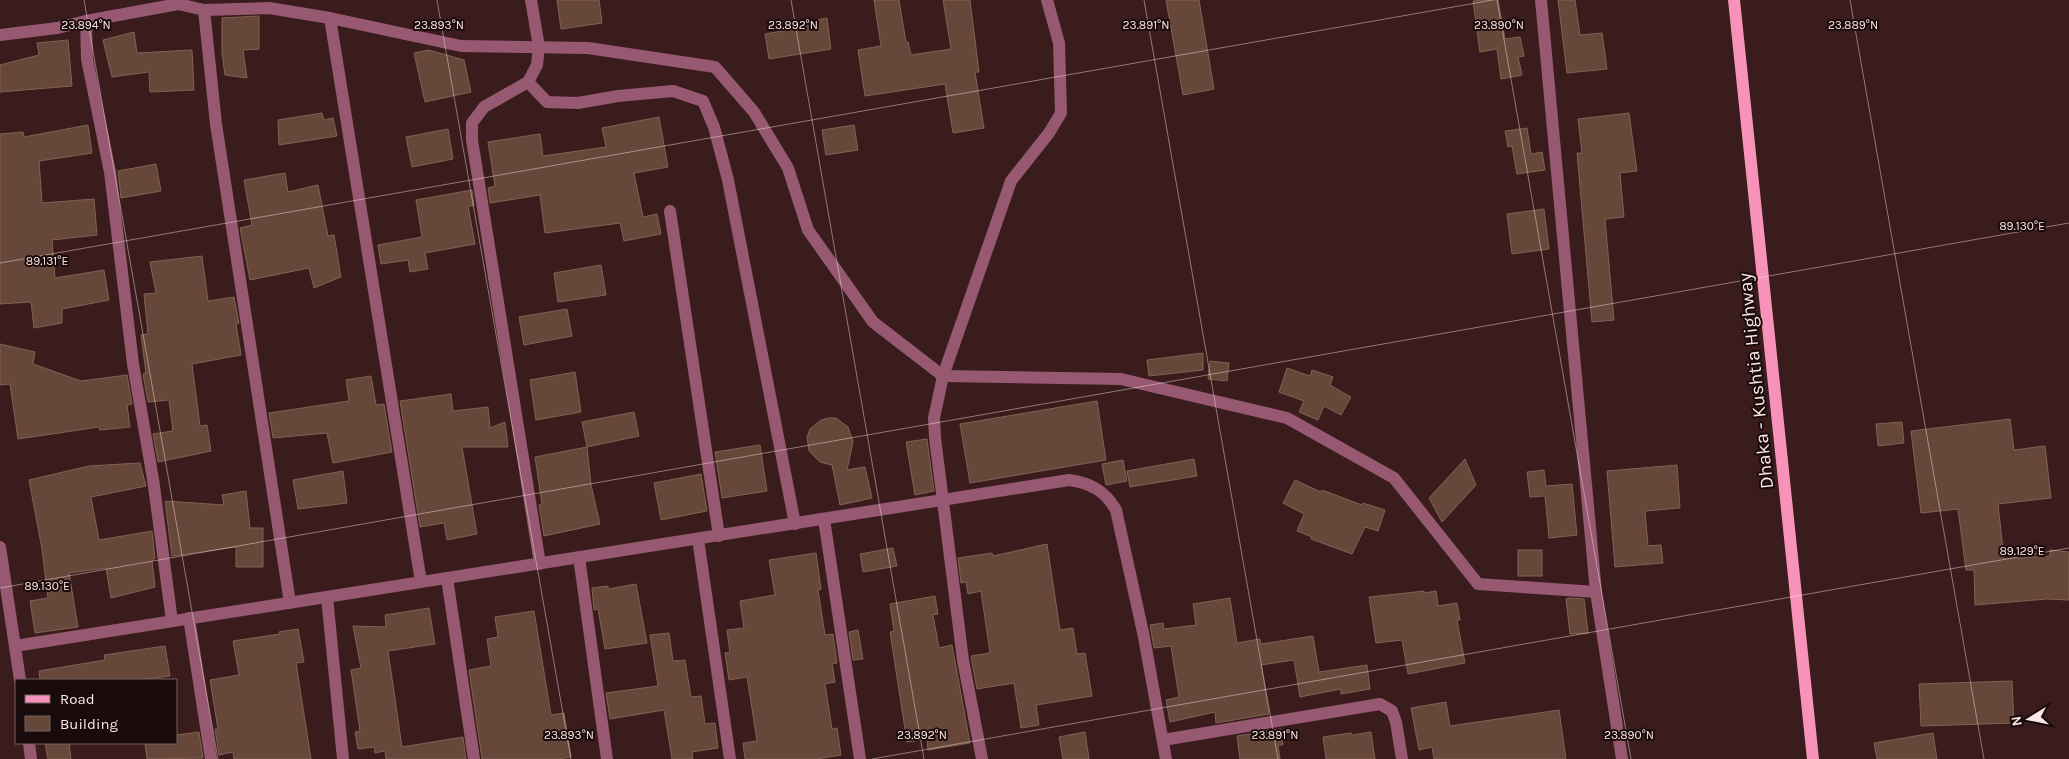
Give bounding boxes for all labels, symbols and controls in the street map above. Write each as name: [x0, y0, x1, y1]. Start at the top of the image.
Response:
text: 23.894°N: [61, 18, 111, 32]
text: 23.893°N: [414, 18, 464, 32]
text: 23.892°N: [768, 18, 818, 32]
text: 23.891°N: [1123, 18, 1169, 32]
text: 23.890°N: [1474, 18, 1524, 32]
text: 23.889°N: [1828, 18, 1878, 32]
text: 89.130°E: [1999, 219, 2045, 233]
text: 89.131°E: [26, 254, 68, 268]
street label: Dhaka - Kushtia Highway: [1734, 272, 1778, 490]
text: 89.129°E: [1999, 544, 2045, 558]
text: 89.130°E: [24, 579, 70, 593]
legend: [15, 679, 178, 744]
text: Road: [60, 690, 95, 708]
north arrow: [2004, 694, 2054, 744]
text: Building: [60, 715, 118, 733]
text: N: [2007, 715, 2026, 728]
text: 23.893°N: [544, 728, 594, 742]
text: 23.892°N: [897, 728, 947, 742]
text: 23.891°N: [1252, 728, 1298, 742]
text: 23.890°N: [1604, 728, 1654, 742]

